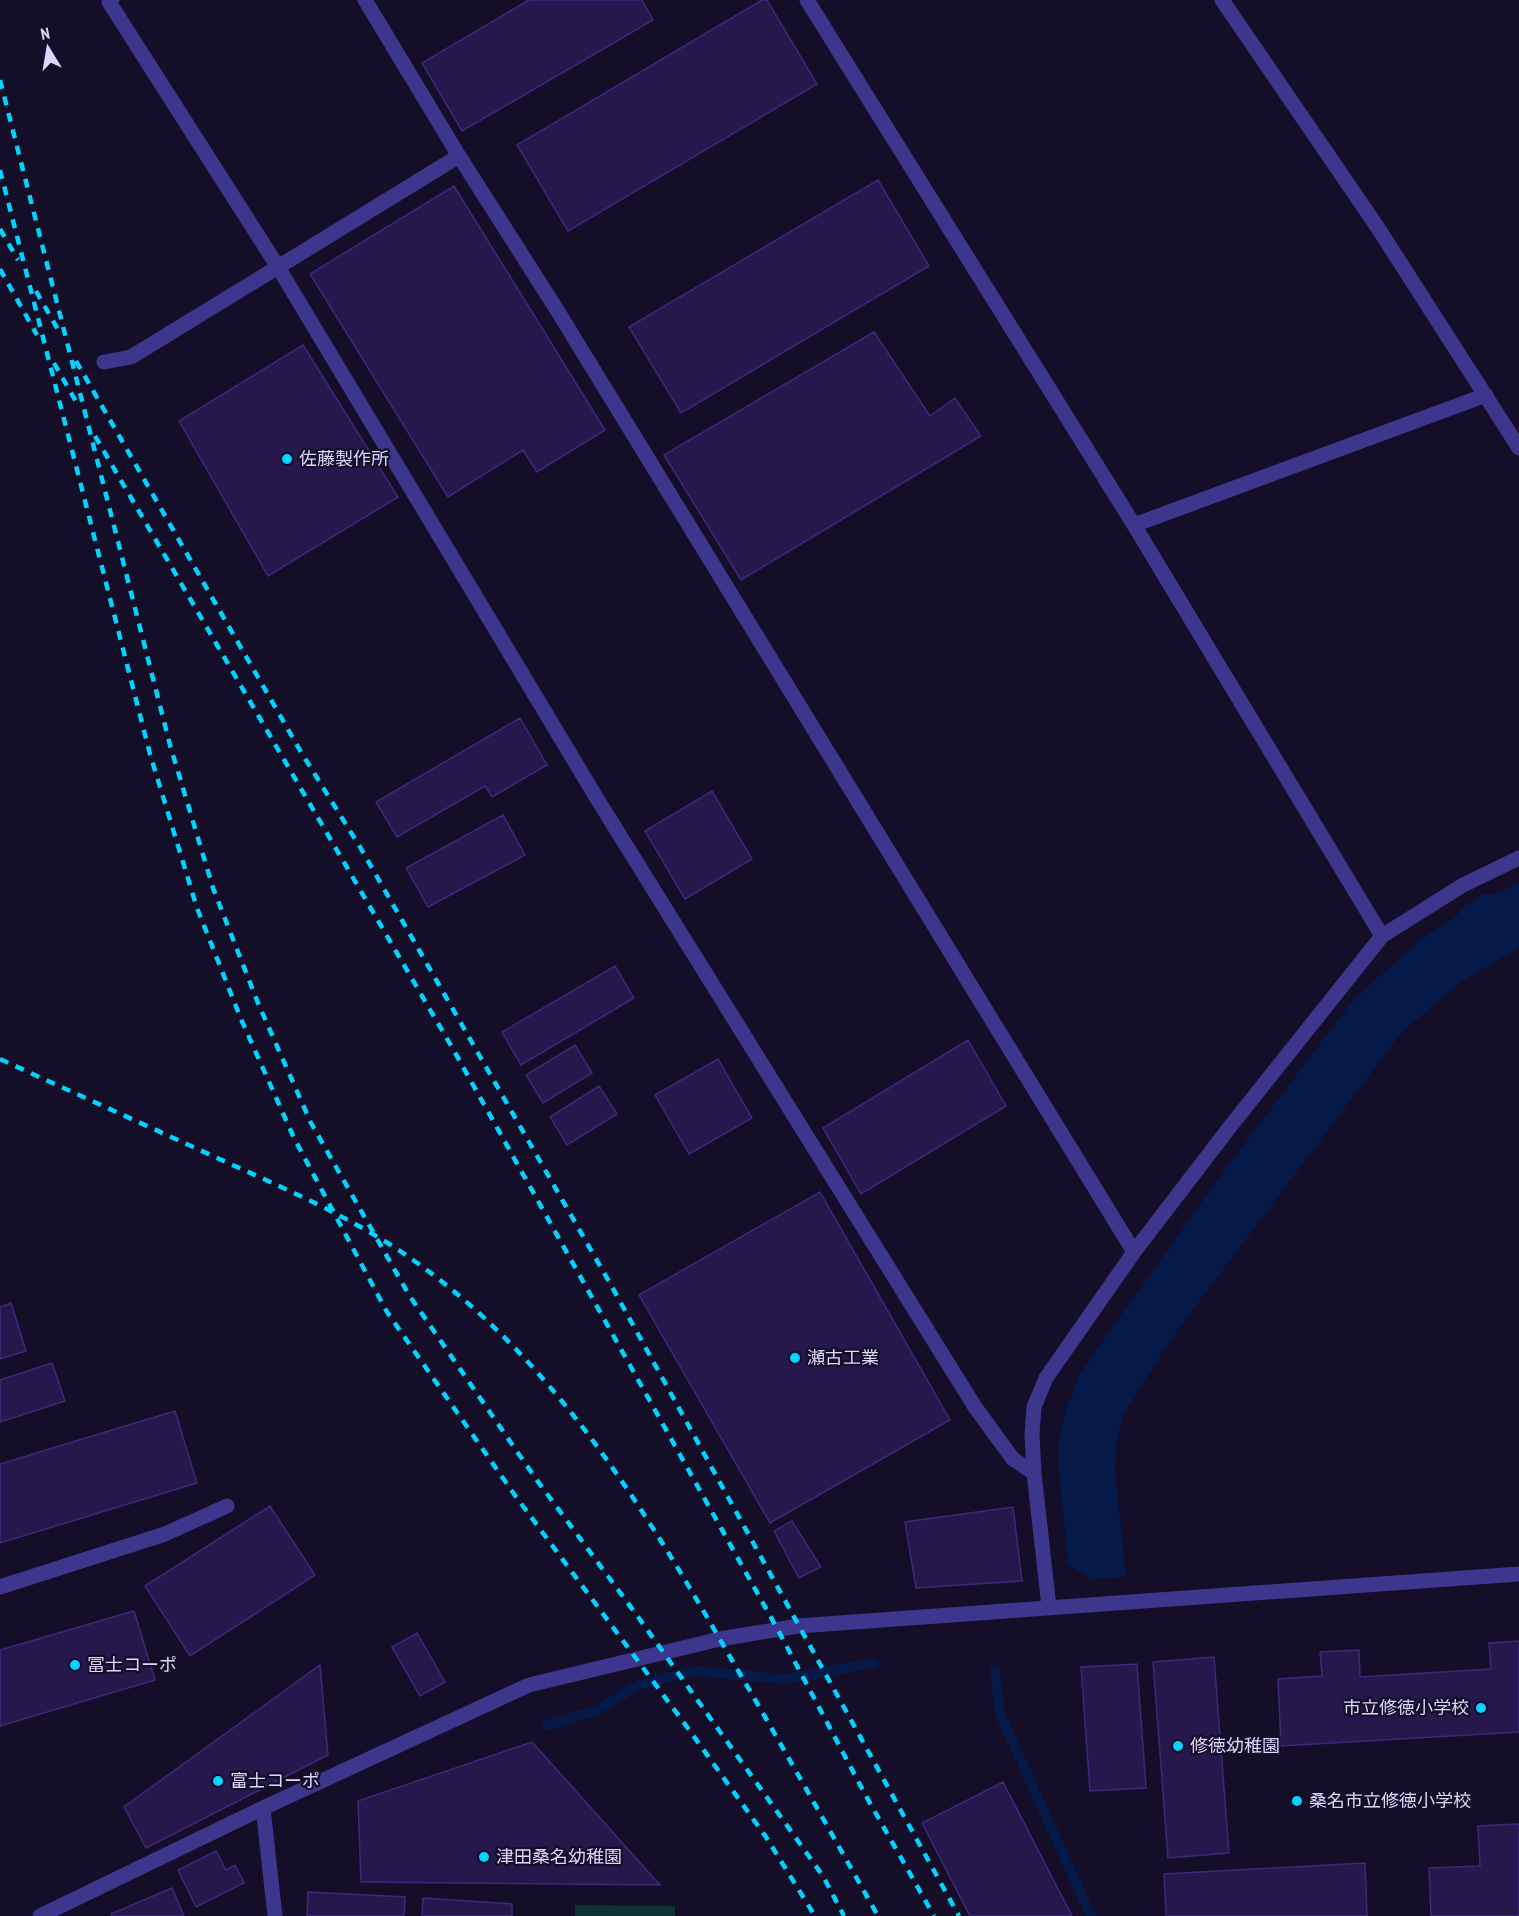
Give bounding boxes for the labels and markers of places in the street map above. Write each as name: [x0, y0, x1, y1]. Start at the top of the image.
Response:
place label: 佐藤製作所: [299, 447, 389, 470]
marker: 佐藤製作所: [280, 452, 294, 466]
place label: 瀬古工業: [807, 1346, 879, 1369]
marker: 瀬古工業: [788, 1351, 802, 1365]
place label: 冨士コーポ: [87, 1653, 177, 1676]
marker: 冨士コーポ: [68, 1658, 82, 1672]
place label: 市立修徳小学校: [1343, 1696, 1469, 1719]
marker: 市立修徳小学校: [1474, 1701, 1488, 1715]
place label: 修徳幼稚園: [1190, 1734, 1280, 1757]
marker: 修徳幼稚園: [1171, 1739, 1185, 1753]
place label: 富士コーポ: [230, 1769, 320, 1792]
marker: 富士コーポ: [211, 1774, 225, 1788]
place label: 桑名市立修徳小学校: [1309, 1789, 1471, 1812]
marker: 桑名市立修徳小学校: [1290, 1794, 1304, 1808]
place label: 津田桑名幼稚園: [496, 1845, 622, 1868]
marker: 津田桑名幼稚園: [477, 1850, 491, 1864]

